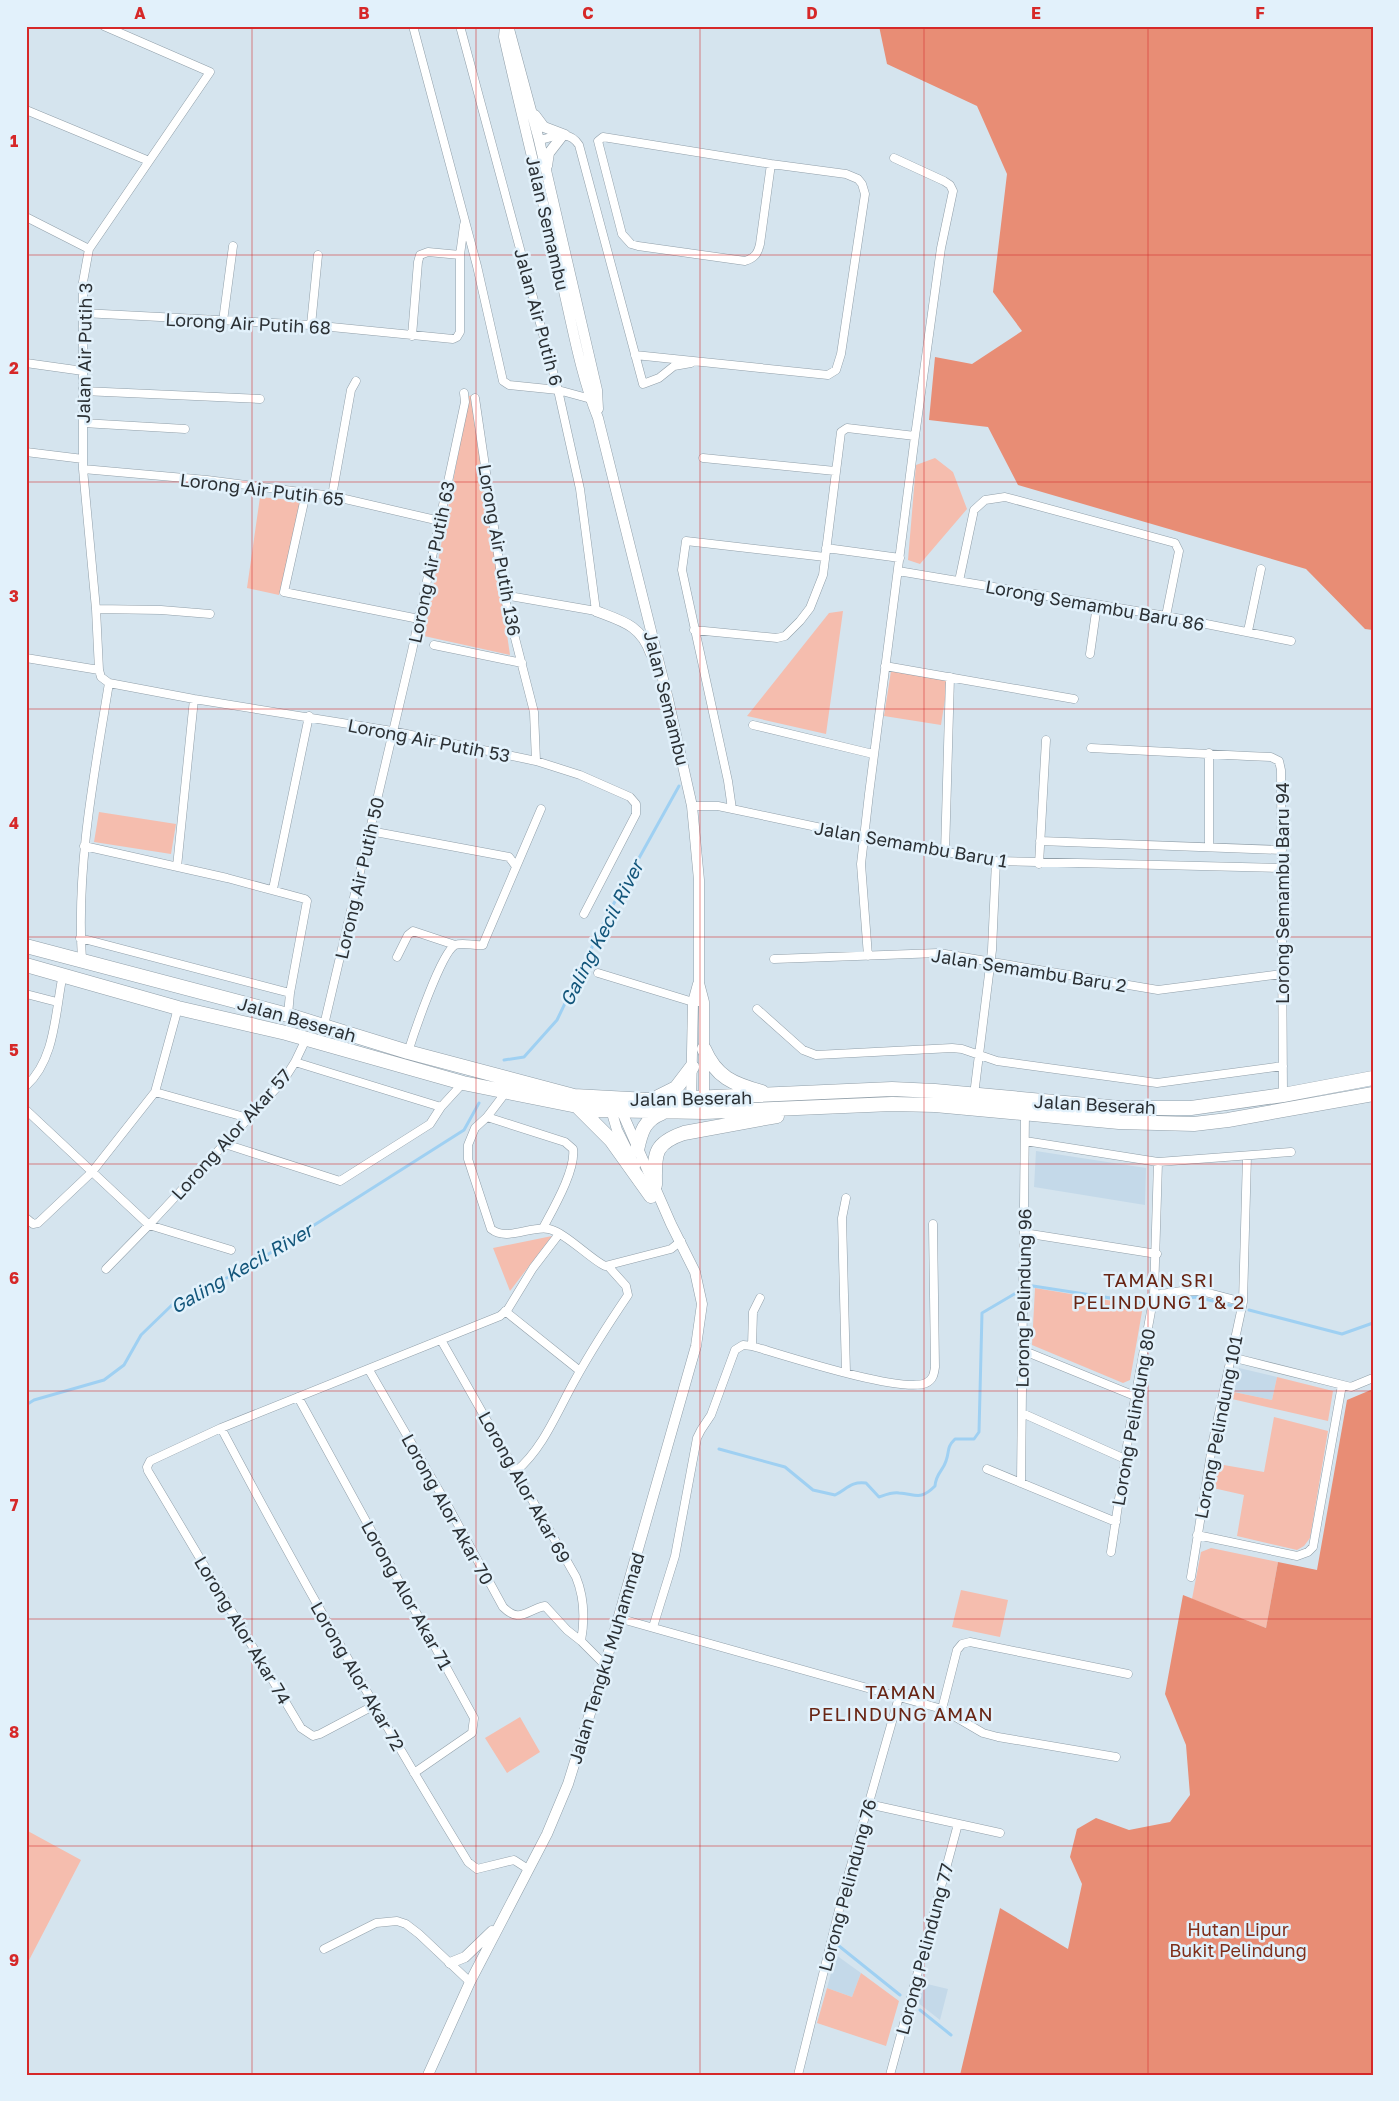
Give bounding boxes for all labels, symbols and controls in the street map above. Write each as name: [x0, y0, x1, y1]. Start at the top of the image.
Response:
text: A: [134, 3, 146, 23]
text: B: [358, 3, 370, 23]
text: C: [582, 3, 594, 23]
text: D: [806, 3, 818, 23]
text: E: [1031, 3, 1041, 23]
text: F: [1255, 3, 1265, 23]
text: 1: [10, 131, 18, 151]
street label: Jalan Semambu: [522, 153, 574, 293]
street label: Jalan Air Putih 6: [510, 246, 568, 388]
street label: Jalan Air Putih 3: [72, 282, 96, 424]
street label: Lorong Air Putih 68: [165, 308, 331, 338]
text: 2: [9, 358, 19, 378]
street label: Lorong Air Putih 136: [474, 462, 526, 638]
street label: Lorong Air Putih 65: [179, 468, 345, 510]
street label: Lorong Air Putih 63: [403, 479, 459, 645]
street label: Lorong Semambu Baru 86: [984, 575, 1206, 635]
text: 3: [9, 586, 19, 606]
street label: Jalan Semambu: [640, 629, 694, 767]
street label: Lorong Air Putih 53: [346, 713, 512, 767]
street label: Lorong Semambu Baru 94: [1271, 782, 1293, 1004]
street label: Lorong Air Putih 50: [330, 795, 388, 961]
text: 4: [9, 813, 19, 833]
street label: Jalan Semambu Baru 1: [813, 816, 1009, 872]
water label: Galing Kecil River: [554, 854, 649, 1010]
street label: Jalan Semambu Baru 2: [930, 944, 1128, 996]
street label: Jalan Beserah: [235, 992, 359, 1046]
text: 5: [9, 1040, 19, 1060]
street label: Lorong Alor Akar 57: [166, 1064, 296, 1204]
street label: Jalan Beserah: [630, 1086, 752, 1110]
street label: Jalan Beserah: [1033, 1090, 1157, 1118]
street label: Lorong Pelindung 96: [1010, 1208, 1036, 1388]
water label: Galing Kecil River: [166, 1217, 318, 1318]
text: 6: [9, 1268, 19, 1288]
district label: TAMAN SRI PELINDUNG 1 & 2: [1073, 1268, 1245, 1313]
street label: Lorong Pelindung 80: [1107, 1327, 1159, 1507]
street label: Lorong Pelindung 101: [1189, 1333, 1247, 1520]
street label: Lorong Alor Akar 69: [474, 1407, 576, 1567]
street label: Lorong Alor Akar 70: [397, 1430, 499, 1588]
text: 7: [10, 1495, 19, 1515]
street label: Lorong Alor Akar 71: [357, 1517, 457, 1673]
street label: Jalan Tengku Muhammad: [563, 1550, 649, 1766]
street label: Lorong Alor Akar 74: [190, 1552, 296, 1708]
street label: Lorong Alor Akar 72: [306, 1598, 410, 1754]
district label: TAMAN PELINDUNG AMAN: [808, 1680, 994, 1725]
text: 8: [9, 1722, 19, 1742]
street label: Lorong Pelindung 76: [813, 1796, 881, 1974]
street label: Lorong Pelindung 77: [891, 1861, 957, 2037]
park label: Hutan Lipur Bukit Pelindung: [1169, 1918, 1307, 1961]
text: 9: [9, 1950, 19, 1970]

